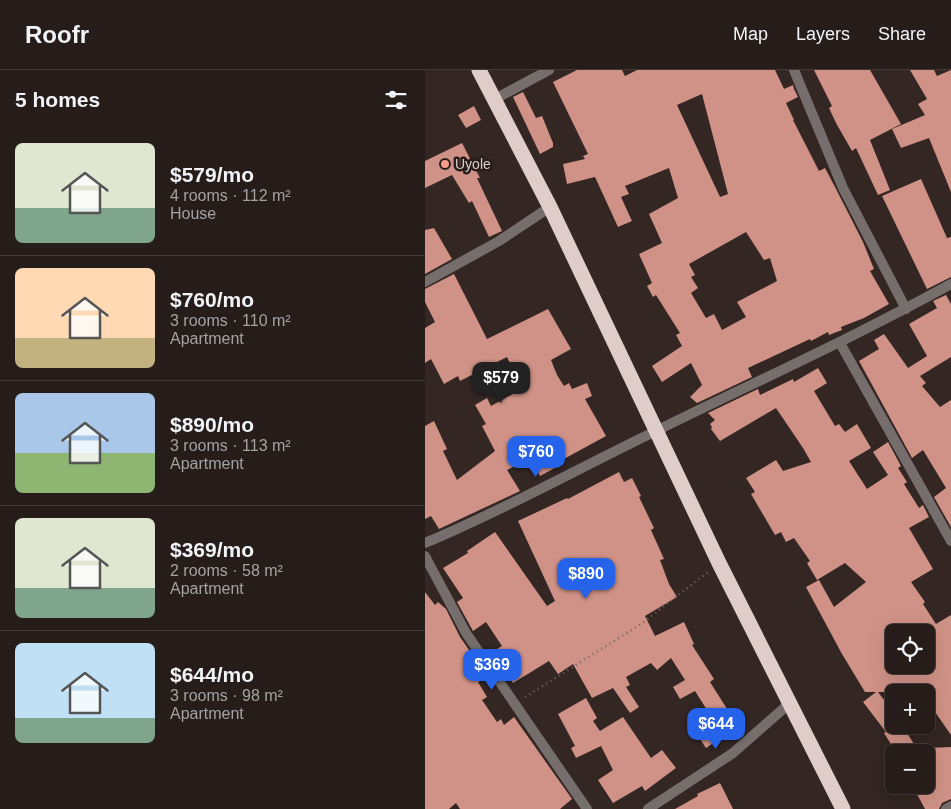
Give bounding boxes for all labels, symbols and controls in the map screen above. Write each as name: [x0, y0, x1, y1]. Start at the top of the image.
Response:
text: Roofr: [25, 21, 89, 48]
text: Map: [733, 24, 768, 44]
text: Layers: [796, 24, 850, 44]
text: Share: [878, 24, 926, 44]
icon: filters: [382, 86, 410, 114]
text: 5 homes: [15, 88, 100, 111]
place label: Uyole: [455, 156, 491, 172]
marker: Uyole: [439, 158, 451, 170]
icon: home: [55, 163, 115, 223]
text: $579/mo: [170, 163, 254, 186]
text: 4 rooms · 112 m²: [170, 187, 291, 204]
text: House: [170, 205, 216, 222]
icon: home: [55, 288, 115, 348]
text: $760/mo: [170, 288, 254, 311]
text: 3 rooms · 110 m²: [170, 312, 291, 329]
text: Apartment: [170, 330, 244, 347]
pin: $579: [471, 362, 531, 404]
text: $579: [483, 369, 519, 386]
icon: home: [55, 413, 115, 473]
text: $890/mo: [170, 413, 254, 436]
pin: $760: [506, 436, 566, 478]
text: 3 rooms · 113 m²: [170, 437, 291, 454]
text: $760: [518, 443, 554, 460]
text: Apartment: [170, 455, 244, 472]
icon: home: [55, 538, 115, 598]
text: $369/mo: [170, 538, 254, 561]
pin: $890: [556, 558, 616, 600]
text: 2 rooms · 58 m²: [170, 562, 283, 579]
text: $890: [568, 565, 604, 582]
text: Apartment: [170, 580, 244, 597]
map controls: [885, 624, 935, 794]
button: locate: [885, 624, 935, 674]
pin: $369: [462, 648, 522, 691]
text: $369: [474, 656, 510, 673]
icon: home: [55, 663, 115, 723]
text: $644/mo: [170, 663, 254, 686]
button: +: [885, 684, 935, 734]
text: 3 rooms · 98 m²: [170, 687, 283, 704]
text: Apartment: [170, 705, 244, 722]
pin: $644: [686, 708, 746, 750]
text: $644: [698, 715, 734, 732]
button: −: [885, 744, 935, 794]

